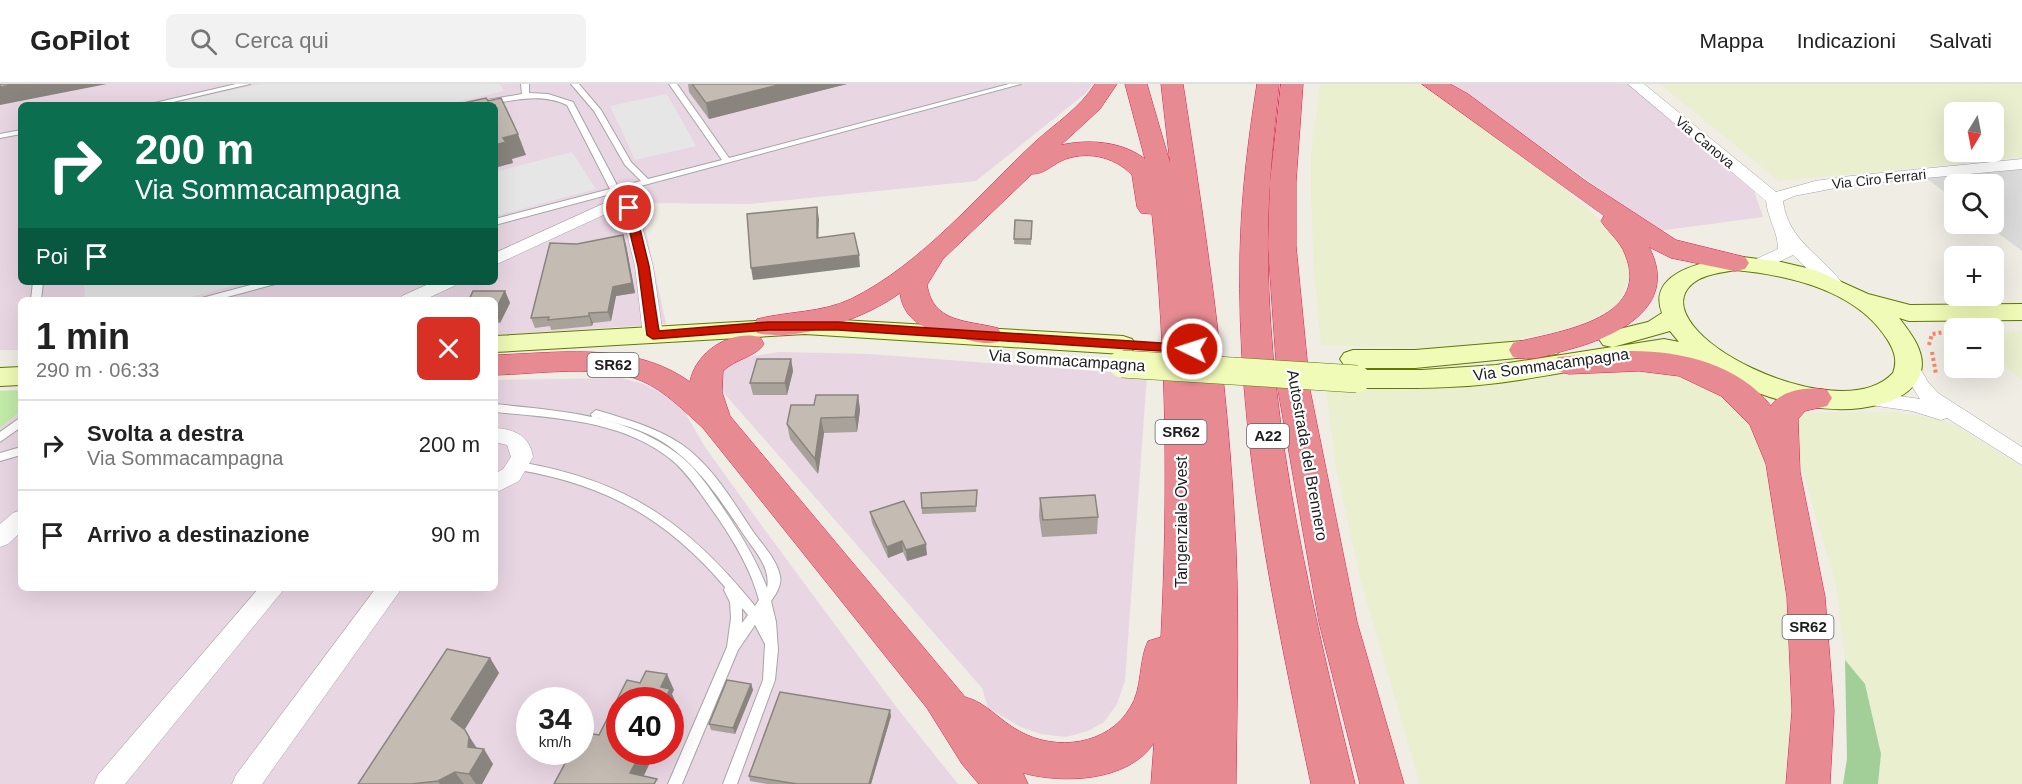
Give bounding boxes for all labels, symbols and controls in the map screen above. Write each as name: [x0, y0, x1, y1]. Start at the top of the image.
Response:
search box: [166, 14, 586, 68]
text: GoPilot: [30, 25, 130, 56]
icon: search: [187, 25, 220, 58]
text: Cerca qui: [235, 28, 329, 53]
text: Mappa: [1700, 29, 1764, 52]
text: Indicazioni: [1797, 29, 1896, 52]
text: Salvati: [1929, 29, 1992, 52]
north arrow: [1944, 102, 2004, 162]
map controls: [1944, 102, 2004, 378]
street label: Via Canova: [1672, 113, 1738, 171]
icon: right: [36, 126, 114, 204]
text: 200 m: [135, 126, 254, 173]
street label: Via Ciro Ferrari: [1831, 166, 1927, 192]
button: search: [1944, 174, 2004, 234]
text: Via Sommacampagna: [135, 175, 400, 205]
pin: [603, 182, 654, 233]
icon: arrive: [612, 191, 645, 224]
icon: arrive: [80, 240, 113, 273]
text: Poi: [36, 244, 68, 269]
button: +: [1944, 246, 2004, 306]
text: 1 min: [36, 316, 130, 357]
button: close: [417, 317, 480, 380]
position arrow: [1160, 317, 1224, 381]
button: −: [1944, 318, 2004, 378]
street label: Via Sommacampagna: [1472, 345, 1630, 384]
street label: Via Sommacampagna: [988, 347, 1146, 374]
road number: SR62: [588, 353, 638, 377]
text: 290 m · 06:33: [36, 359, 159, 381]
street label: Autostrada del Brennero: [1284, 368, 1331, 542]
road number: SR62: [1156, 420, 1206, 444]
text: Svolta a destra: [87, 421, 244, 446]
road number: A22: [1247, 424, 1289, 448]
icon: right: [36, 429, 69, 462]
text: 200 m: [419, 432, 480, 457]
text: Via Sommacampagna: [87, 447, 283, 469]
street label: Tangenziale Ovest: [1173, 456, 1190, 588]
icon: arrive: [36, 519, 69, 552]
text: Arrivo a destinazione: [87, 522, 310, 547]
text: 90 m: [431, 522, 480, 547]
road number: SR62: [1782, 615, 1834, 639]
speed limit sign: 40: [606, 687, 684, 765]
text: 34: [538, 702, 572, 735]
text: km/h: [539, 733, 571, 750]

